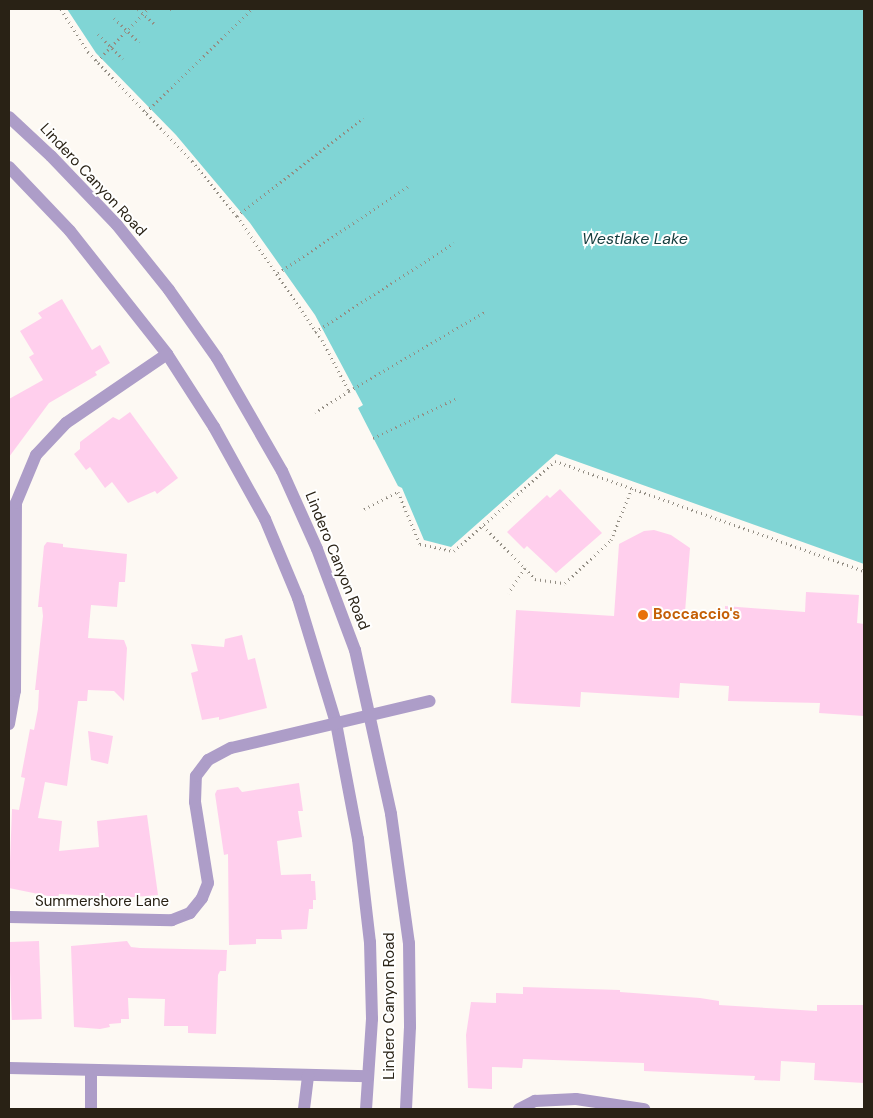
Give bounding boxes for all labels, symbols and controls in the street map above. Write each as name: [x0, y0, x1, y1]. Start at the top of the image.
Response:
street label: Lindero Canyon Road: [36, 120, 150, 240]
water label: Westlake Lake: [582, 229, 688, 249]
street label: Lindero Canyon Road: [301, 489, 373, 633]
place label: Boccaccio's: [653, 606, 740, 624]
marker: Boccaccio's: [637, 609, 649, 621]
street label: Summershore Lane: [35, 893, 169, 911]
street label: Lindero Canyon Road: [381, 932, 399, 1080]

